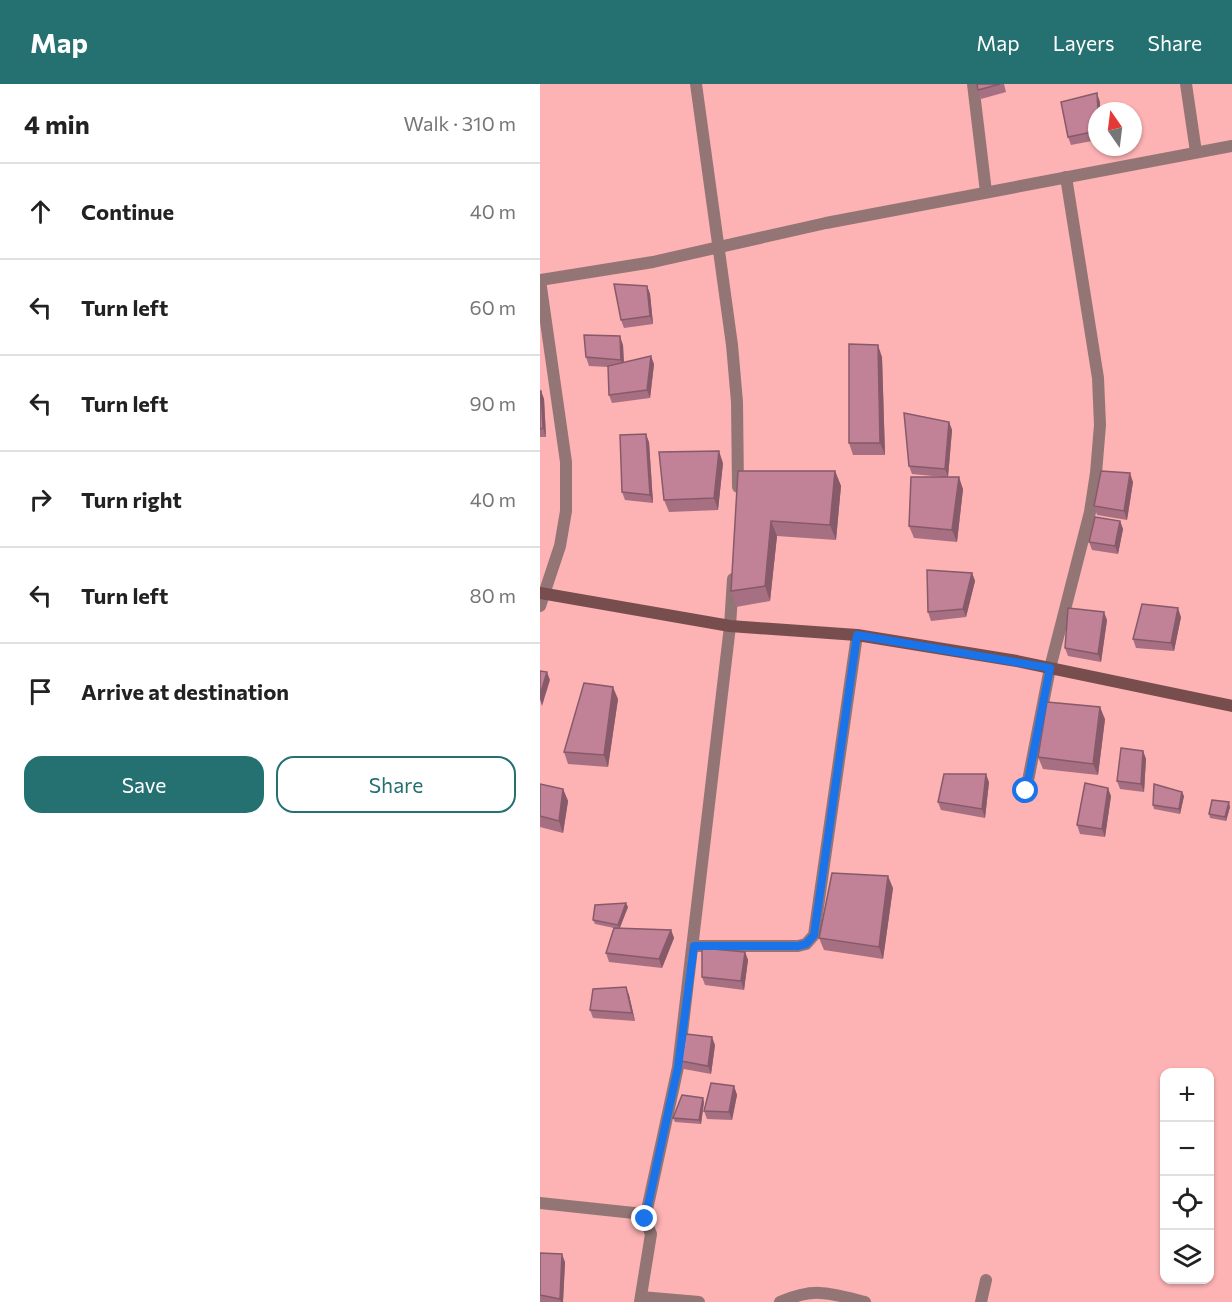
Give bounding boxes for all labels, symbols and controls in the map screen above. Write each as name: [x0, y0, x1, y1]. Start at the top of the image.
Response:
text: Map: [30, 25, 88, 59]
text: Map: [976, 30, 1020, 55]
text: Layers: [1053, 30, 1115, 55]
text: Share: [1148, 30, 1202, 55]
north arrow: [1088, 102, 1142, 156]
text: 4 min: [24, 108, 90, 139]
text: Walk · 310 m: [404, 111, 516, 135]
icon: ahead: [24, 195, 57, 228]
text: Continue: [81, 198, 174, 225]
text: 40 m: [470, 199, 516, 223]
icon: left: [24, 291, 57, 324]
text: Turn left: [81, 294, 168, 321]
text: 60 m: [470, 295, 516, 319]
icon: left: [24, 387, 57, 420]
text: Turn left: [81, 390, 168, 417]
text: 90 m: [470, 391, 516, 415]
icon: right: [24, 483, 57, 516]
text: Turn right: [81, 486, 182, 513]
text: 40 m: [470, 487, 516, 511]
icon: left: [24, 579, 57, 612]
text: Turn left: [81, 582, 168, 609]
text: 80 m: [470, 583, 516, 607]
icon: arrive: [24, 675, 57, 708]
text: Arrive at destination: [81, 678, 289, 705]
button: Save: [24, 756, 264, 813]
button: Share: [276, 756, 516, 813]
route start: [1012, 777, 1038, 803]
map controls: [1160, 1068, 1214, 1284]
button: +: [1160, 1068, 1214, 1122]
button: −: [1160, 1122, 1214, 1176]
button: locate: [1160, 1176, 1214, 1230]
route end: [631, 1205, 657, 1231]
button: layers: [1160, 1230, 1214, 1284]

